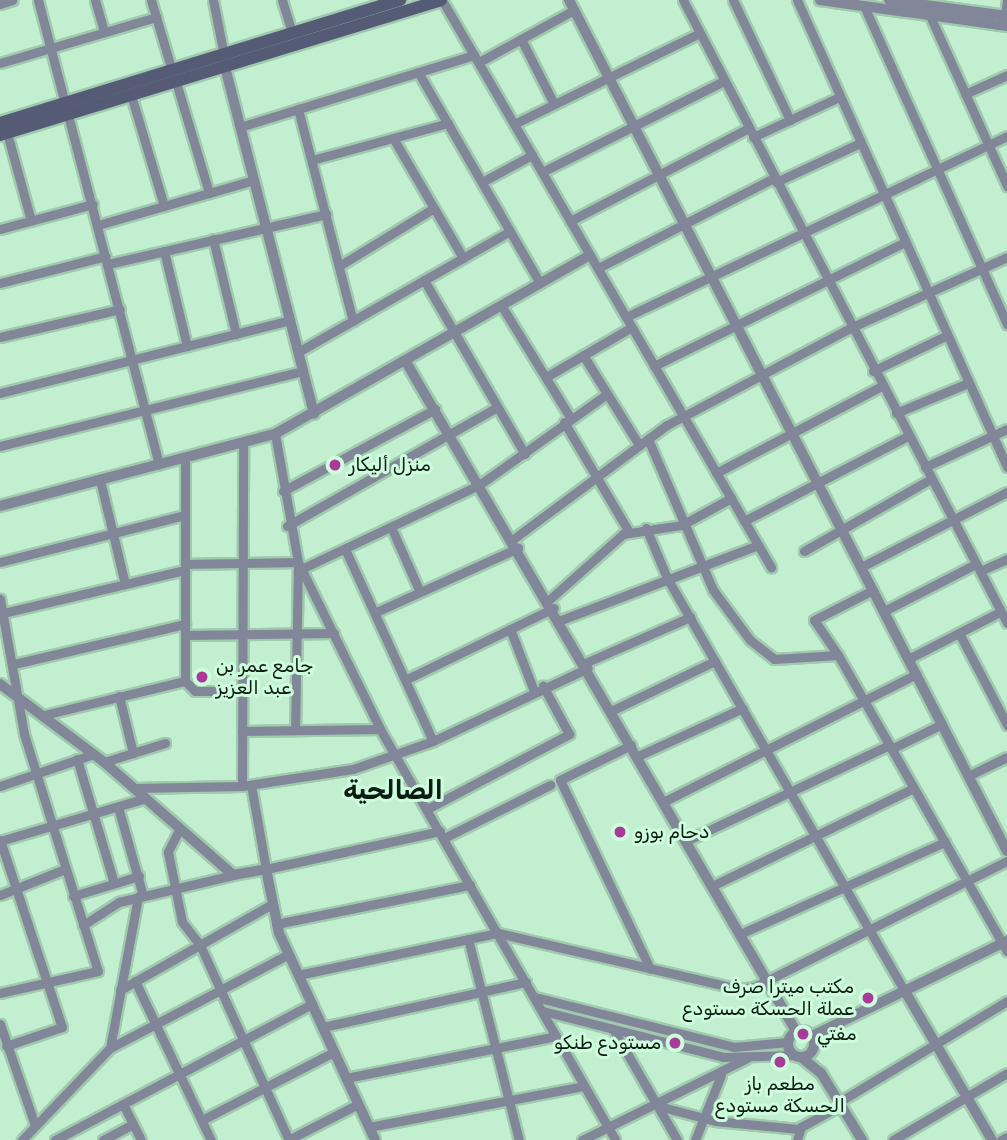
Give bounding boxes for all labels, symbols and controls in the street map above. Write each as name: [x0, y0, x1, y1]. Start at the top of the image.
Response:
place label: منزل أليكار: [349, 454, 431, 476]
marker: منزل أليكار: [327, 457, 343, 473]
place label: جامع عمر بن عبد العزيز: [216, 655, 313, 699]
marker: جامع عمر بن عبد العزيز: [194, 669, 210, 685]
district label: الصالحية: [343, 775, 443, 807]
place label: دحام بوزو: [634, 821, 709, 843]
marker: دحام بوزو: [612, 824, 628, 840]
place label: مكتب ميترا صرف عملة الحسكة مستودع: [682, 976, 854, 1020]
marker: مكتب ميترا صرف عملة الحسكة مستودع: [860, 990, 876, 1006]
place label: مفتي: [817, 1023, 857, 1045]
marker: مفتي: [795, 1026, 811, 1042]
place label: مستودع طنكو: [554, 1032, 661, 1054]
marker: مستودع طنكو: [667, 1035, 683, 1051]
marker: مطعم باز الحسكة مستودع: [772, 1054, 788, 1070]
place label: مطعم باز الحسكة مستودع: [715, 1073, 845, 1117]

